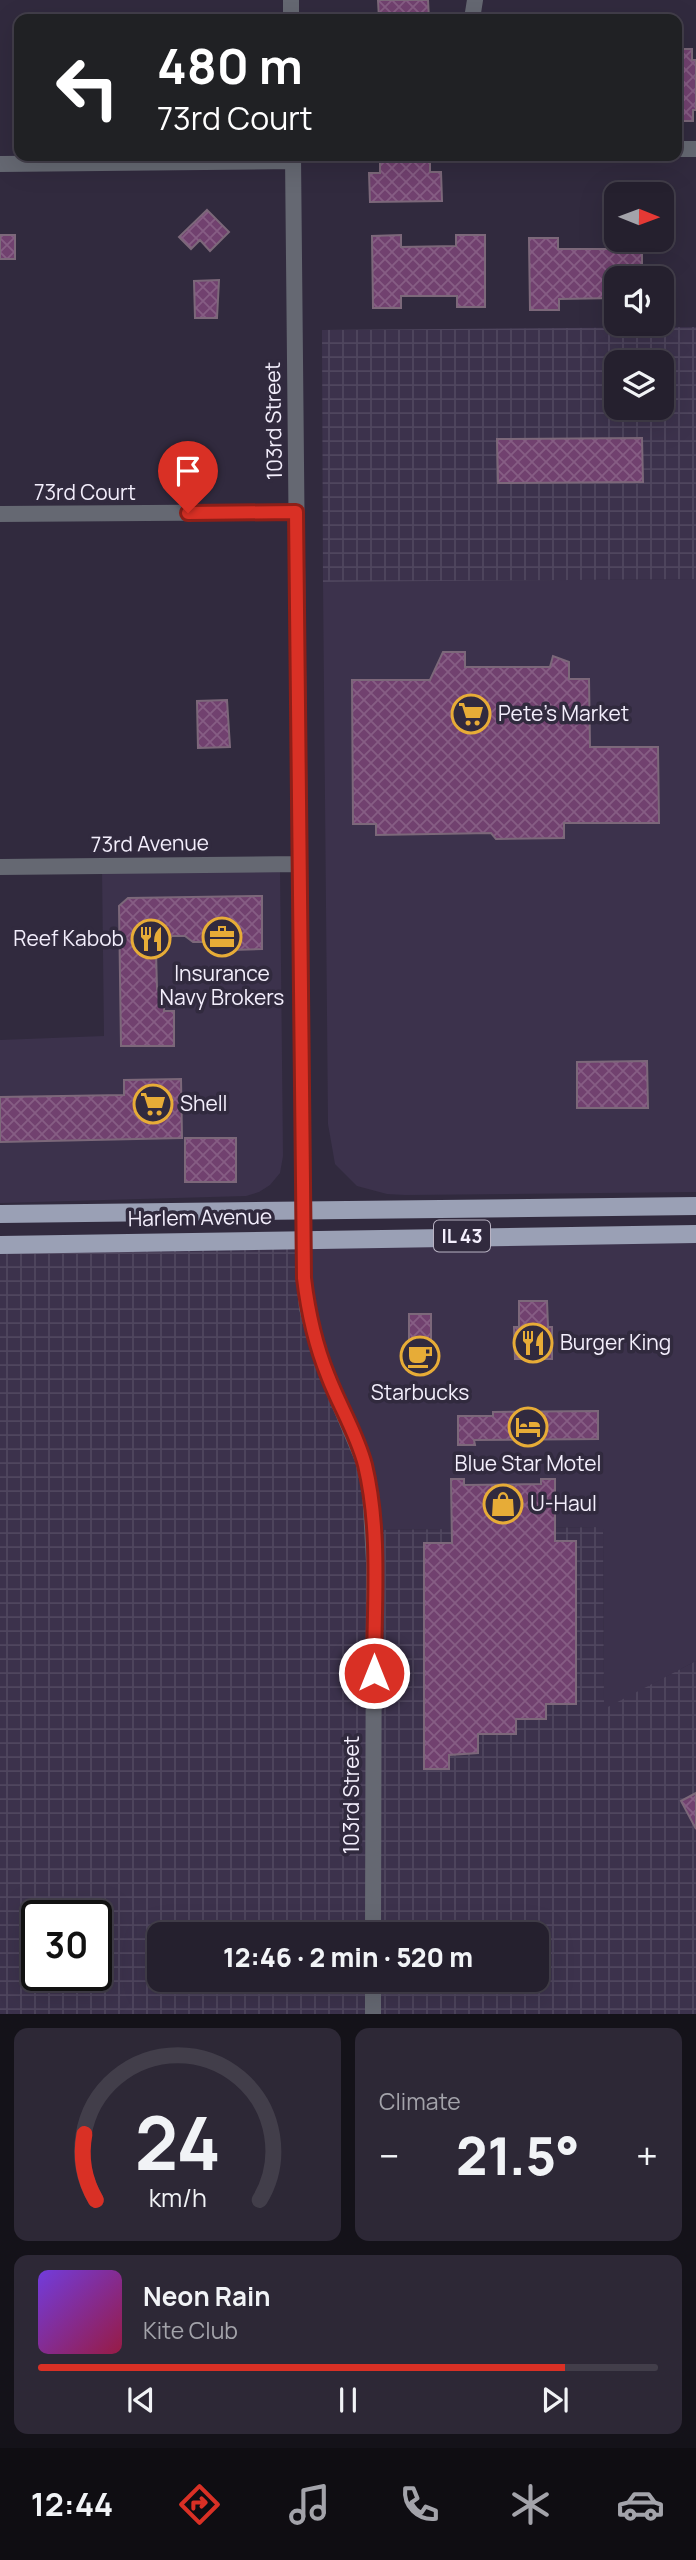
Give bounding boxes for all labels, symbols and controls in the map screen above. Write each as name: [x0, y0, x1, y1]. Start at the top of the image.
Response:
text: 480 m: [157, 32, 303, 99]
icon: left: [42, 42, 133, 133]
text: 73rd Court: [157, 96, 313, 140]
north arrow: [604, 182, 674, 252]
map controls: [604, 182, 674, 420]
button: sound: [604, 266, 674, 336]
button: layers: [604, 350, 674, 420]
street label: 103rd Street: [258, 362, 288, 480]
pin: [158, 441, 218, 513]
icon: arrive: [169, 452, 207, 490]
street label: 73rd Court: [34, 478, 136, 506]
supermarket icon: Pete's Market: [450, 693, 492, 735]
place label: Pete's Market: [498, 699, 629, 727]
street label: 73rd Avenue: [91, 828, 209, 858]
office icon: Insurance Navy Brokers: [201, 916, 243, 958]
restaurant icon: Reef Kabob: [130, 918, 172, 960]
place label: Reef Kabob: [13, 924, 124, 952]
place label: Insurance Navy Brokers: [160, 959, 284, 1011]
supermarket icon: Shell: [132, 1083, 174, 1125]
place label: Shell: [180, 1089, 228, 1117]
street label: Harlem Avenue: [128, 1202, 272, 1232]
road number: IL 43: [434, 1220, 490, 1252]
restaurant icon: Burger King: [512, 1322, 554, 1364]
place label: Burger King: [560, 1328, 671, 1356]
cafe icon: Starbucks: [399, 1335, 441, 1377]
place label: Starbucks: [371, 1378, 469, 1406]
hotel icon: Blue Star Motel: [507, 1406, 549, 1448]
place label: Blue Star Motel: [455, 1449, 601, 1477]
shop icon: U-Haul: [482, 1483, 524, 1525]
place label: U-Haul: [530, 1489, 597, 1517]
position arrow: [337, 1636, 411, 1710]
street label: 103rd Street: [337, 1736, 365, 1854]
speed limit sign: 30: [21, 1900, 112, 1991]
text: 12:46 · 2 min · 520 m: [223, 1939, 473, 1975]
text: Climate: [379, 2085, 461, 2117]
text: 24: [134, 2093, 221, 2193]
text: 21.5°: [456, 2120, 580, 2191]
text: −: [379, 2129, 400, 2181]
text: +: [636, 2129, 658, 2181]
text: km/h: [148, 2180, 207, 2215]
text: Neon Rain: [143, 2278, 271, 2314]
text: Kite Club: [143, 2314, 238, 2346]
icon: previous: [122, 2381, 160, 2419]
icon: pause: [329, 2381, 367, 2419]
icon: next: [536, 2381, 574, 2419]
icon: directions: [175, 2480, 224, 2529]
icon: music: [285, 2480, 334, 2529]
icon: phone: [395, 2480, 444, 2529]
icon: climate: [506, 2480, 555, 2529]
icon: car: [616, 2480, 665, 2529]
text: 12:44: [31, 2482, 113, 2526]

